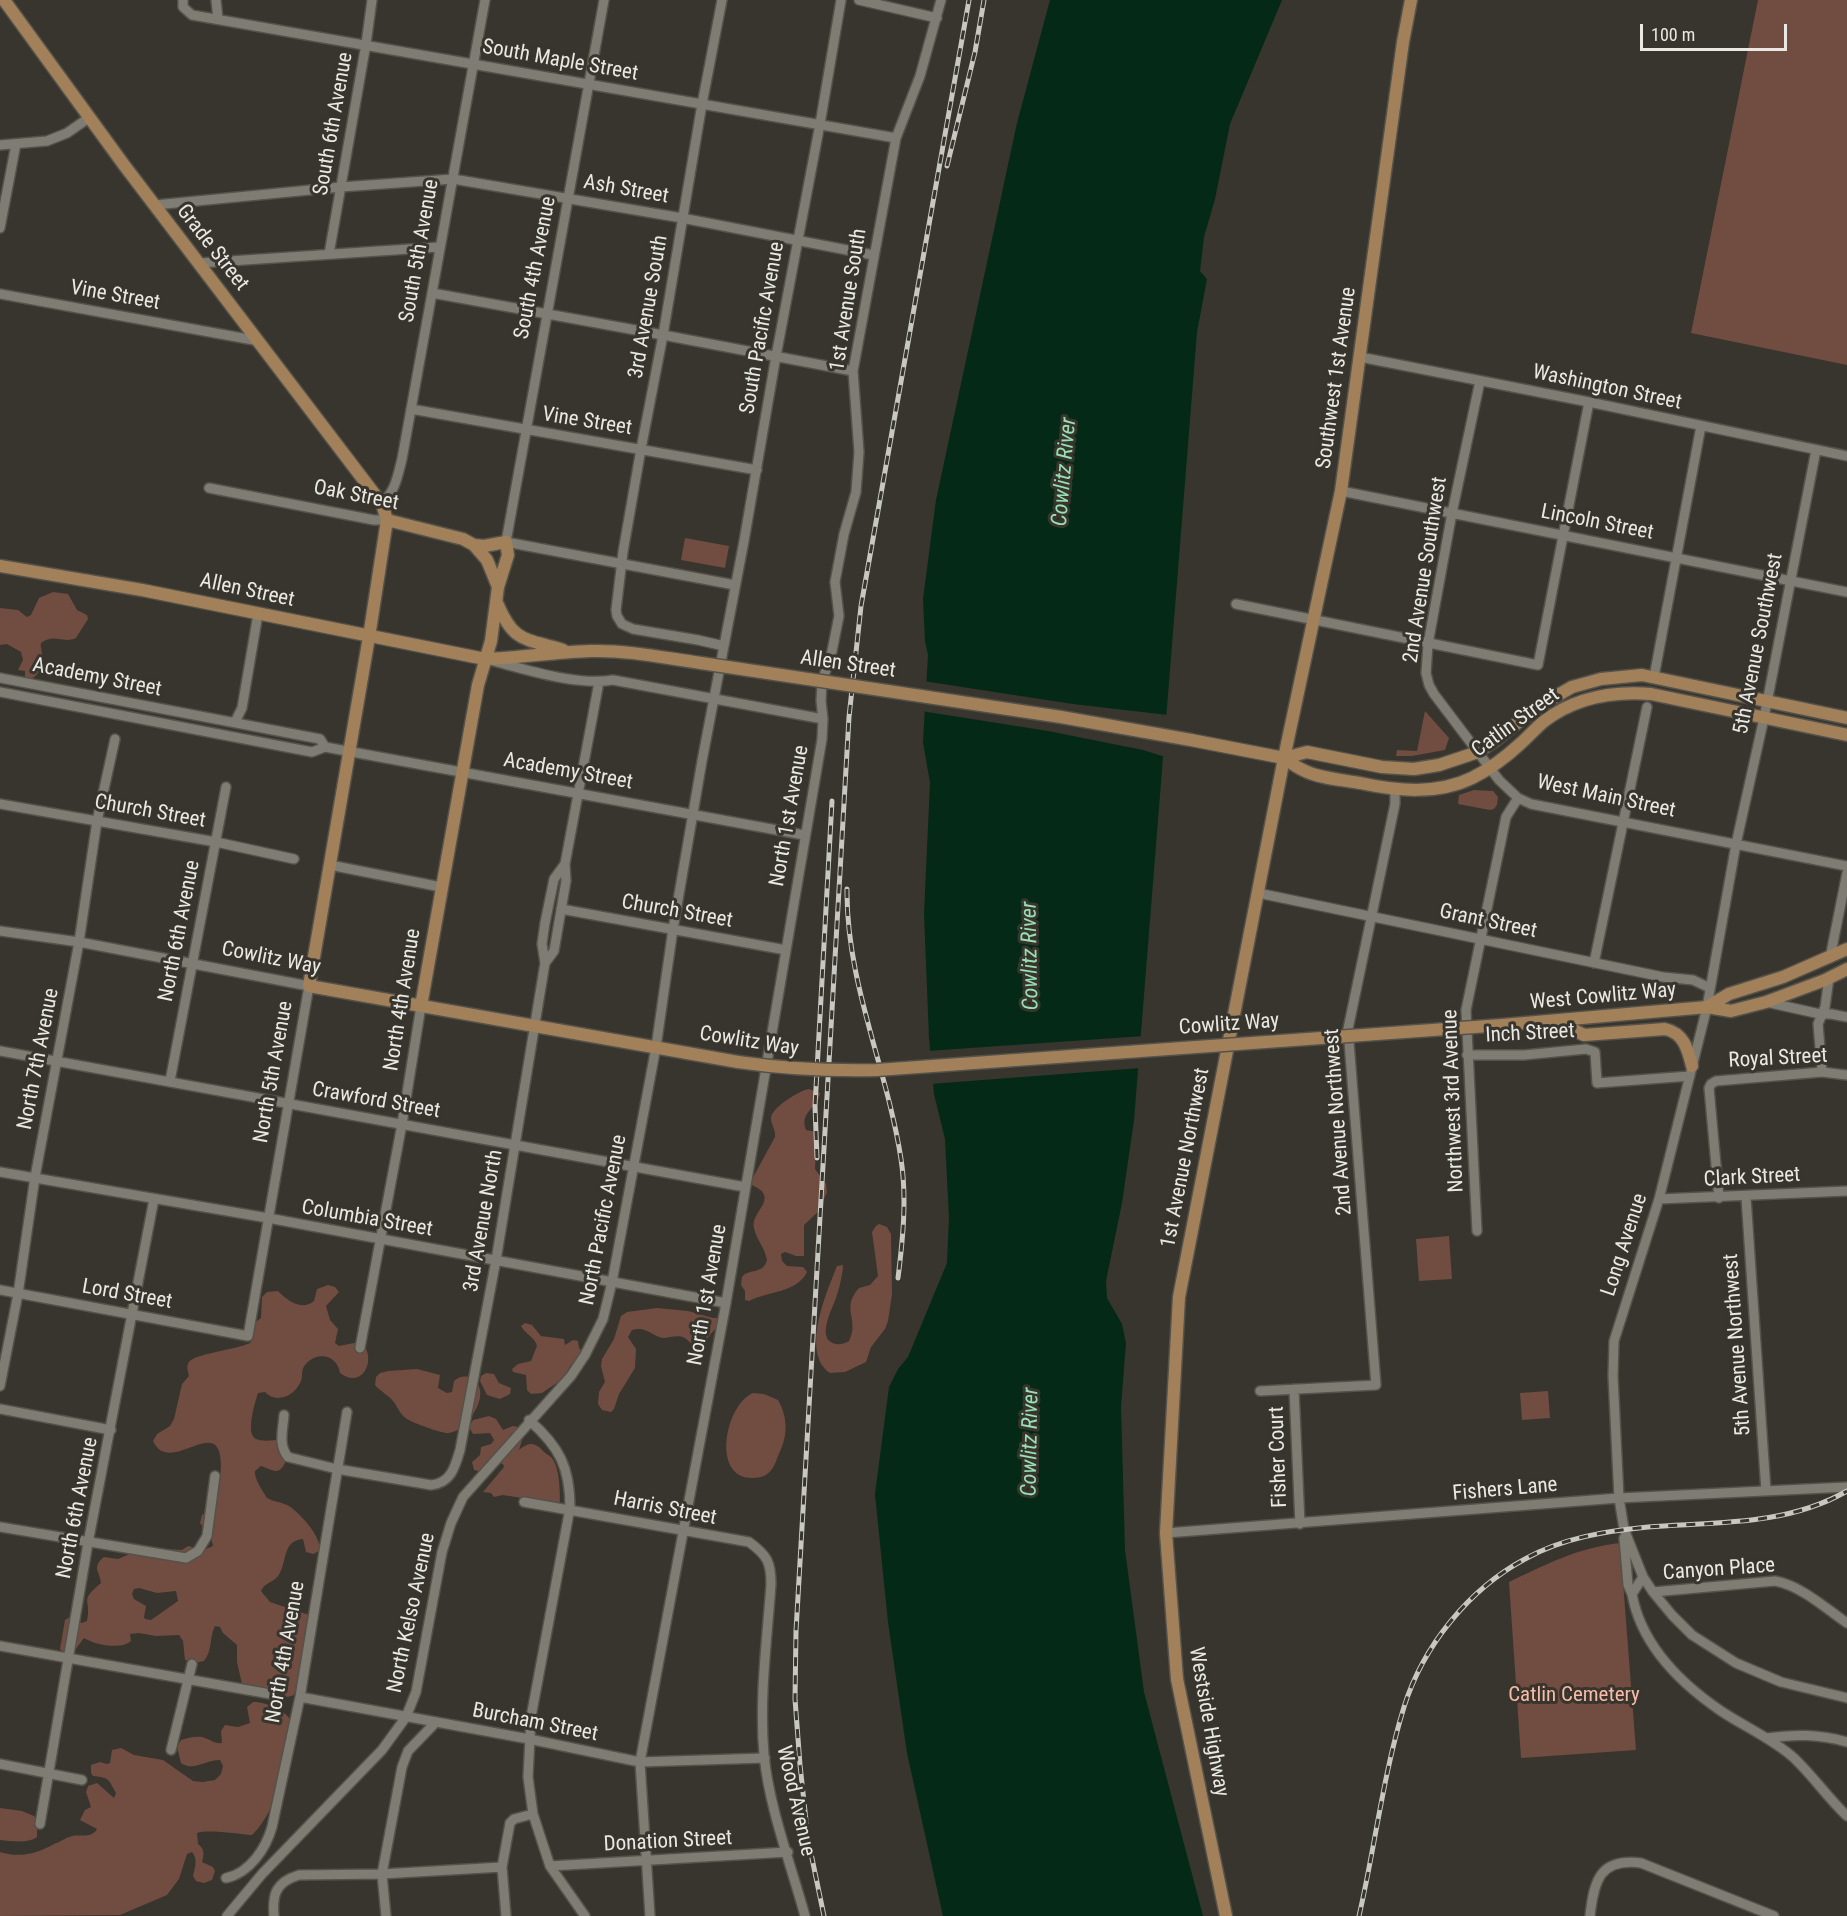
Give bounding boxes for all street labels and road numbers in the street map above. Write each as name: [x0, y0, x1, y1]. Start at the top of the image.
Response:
street label: South Maple Street: [480, 35, 640, 87]
street label: South 6th Avenue: [309, 51, 359, 197]
street label: Ash Street: [582, 170, 670, 210]
street label: South 5th Avenue: [395, 178, 445, 324]
street label: South 4th Avenue: [510, 195, 562, 341]
street label: Grade Street: [170, 200, 254, 296]
street label: 1st Avenue South: [825, 227, 873, 373]
street label: 3rd Avenue South: [624, 233, 674, 381]
street label: South Pacific Avenue: [735, 240, 791, 416]
street label: Vine Street: [68, 276, 162, 316]
street label: Southwest 1st Avenue: [1312, 285, 1362, 471]
street label: Washington Street: [1530, 360, 1684, 416]
street label: Vine Street: [540, 402, 634, 442]
street label: Oak Street: [311, 475, 401, 517]
street label: 2nd Avenue Southwest: [1399, 475, 1453, 665]
street label: Lincoln Street: [1539, 500, 1655, 546]
street label: 5th Avenue Southwest: [1729, 551, 1789, 737]
street label: Allen Street: [198, 569, 296, 613]
street label: Allen Street: [799, 646, 897, 684]
street label: Academy Street: [30, 653, 164, 703]
street label: Catlin Street: [1467, 683, 1565, 763]
street label: North 1st Avenue: [765, 743, 815, 889]
street label: Academy Street: [501, 748, 635, 796]
street label: West Main Street: [1534, 770, 1678, 824]
street label: Church Street: [93, 790, 207, 834]
street label: North 6th Avenue: [154, 858, 206, 1004]
street label: Church Street: [620, 890, 734, 934]
street label: Grant Street: [1437, 899, 1539, 945]
street label: North 4th Avenue: [379, 927, 427, 1073]
street label: Cowlitz Way: [219, 937, 323, 981]
street label: West Cowlitz Way: [1529, 978, 1677, 1016]
street label: North 7th Avenue: [13, 986, 65, 1132]
street label: North 5th Avenue: [249, 999, 299, 1145]
street label: Cowlitz Way: [1178, 1009, 1280, 1041]
street label: Northwest 3rd Avenue: [1438, 1009, 1470, 1193]
street label: Inch Street: [1485, 1019, 1575, 1049]
street label: Cowlitz Way: [697, 1022, 801, 1062]
street label: 2nd Avenue Northwest: [1320, 1028, 1358, 1216]
street label: Royal Street: [1728, 1044, 1828, 1074]
street label: 1st Avenue Northwest: [1156, 1066, 1216, 1250]
street label: Crawford Street: [310, 1077, 442, 1125]
street label: North Pacific Avenue: [575, 1133, 633, 1307]
street label: 3rd Avenue North: [459, 1148, 509, 1294]
street label: Clark Street: [1703, 1163, 1801, 1193]
street label: Long Avenue: [1597, 1191, 1653, 1299]
street label: Columbia Street: [300, 1195, 434, 1243]
street label: North 1st Avenue: [683, 1222, 733, 1368]
street label: 5th Avenue Northwest: [1719, 1253, 1757, 1437]
street label: Lord Street: [80, 1275, 174, 1315]
street label: Fisher Court: [1265, 1406, 1293, 1508]
street label: North 6th Avenue: [52, 1435, 104, 1581]
street label: Fishers Lane: [1451, 1473, 1559, 1507]
street label: Harris Street: [611, 1487, 719, 1531]
street label: North Kelso Avenue: [383, 1531, 441, 1695]
street label: Canyon Place: [1662, 1554, 1776, 1586]
street label: North 4th Avenue: [261, 1579, 311, 1725]
street label: Westside Highway: [1182, 1645, 1234, 1799]
street label: Burcham Street: [470, 1698, 600, 1748]
street label: Wood Avenue: [770, 1743, 820, 1859]
street label: Donation Street: [603, 1826, 733, 1858]

